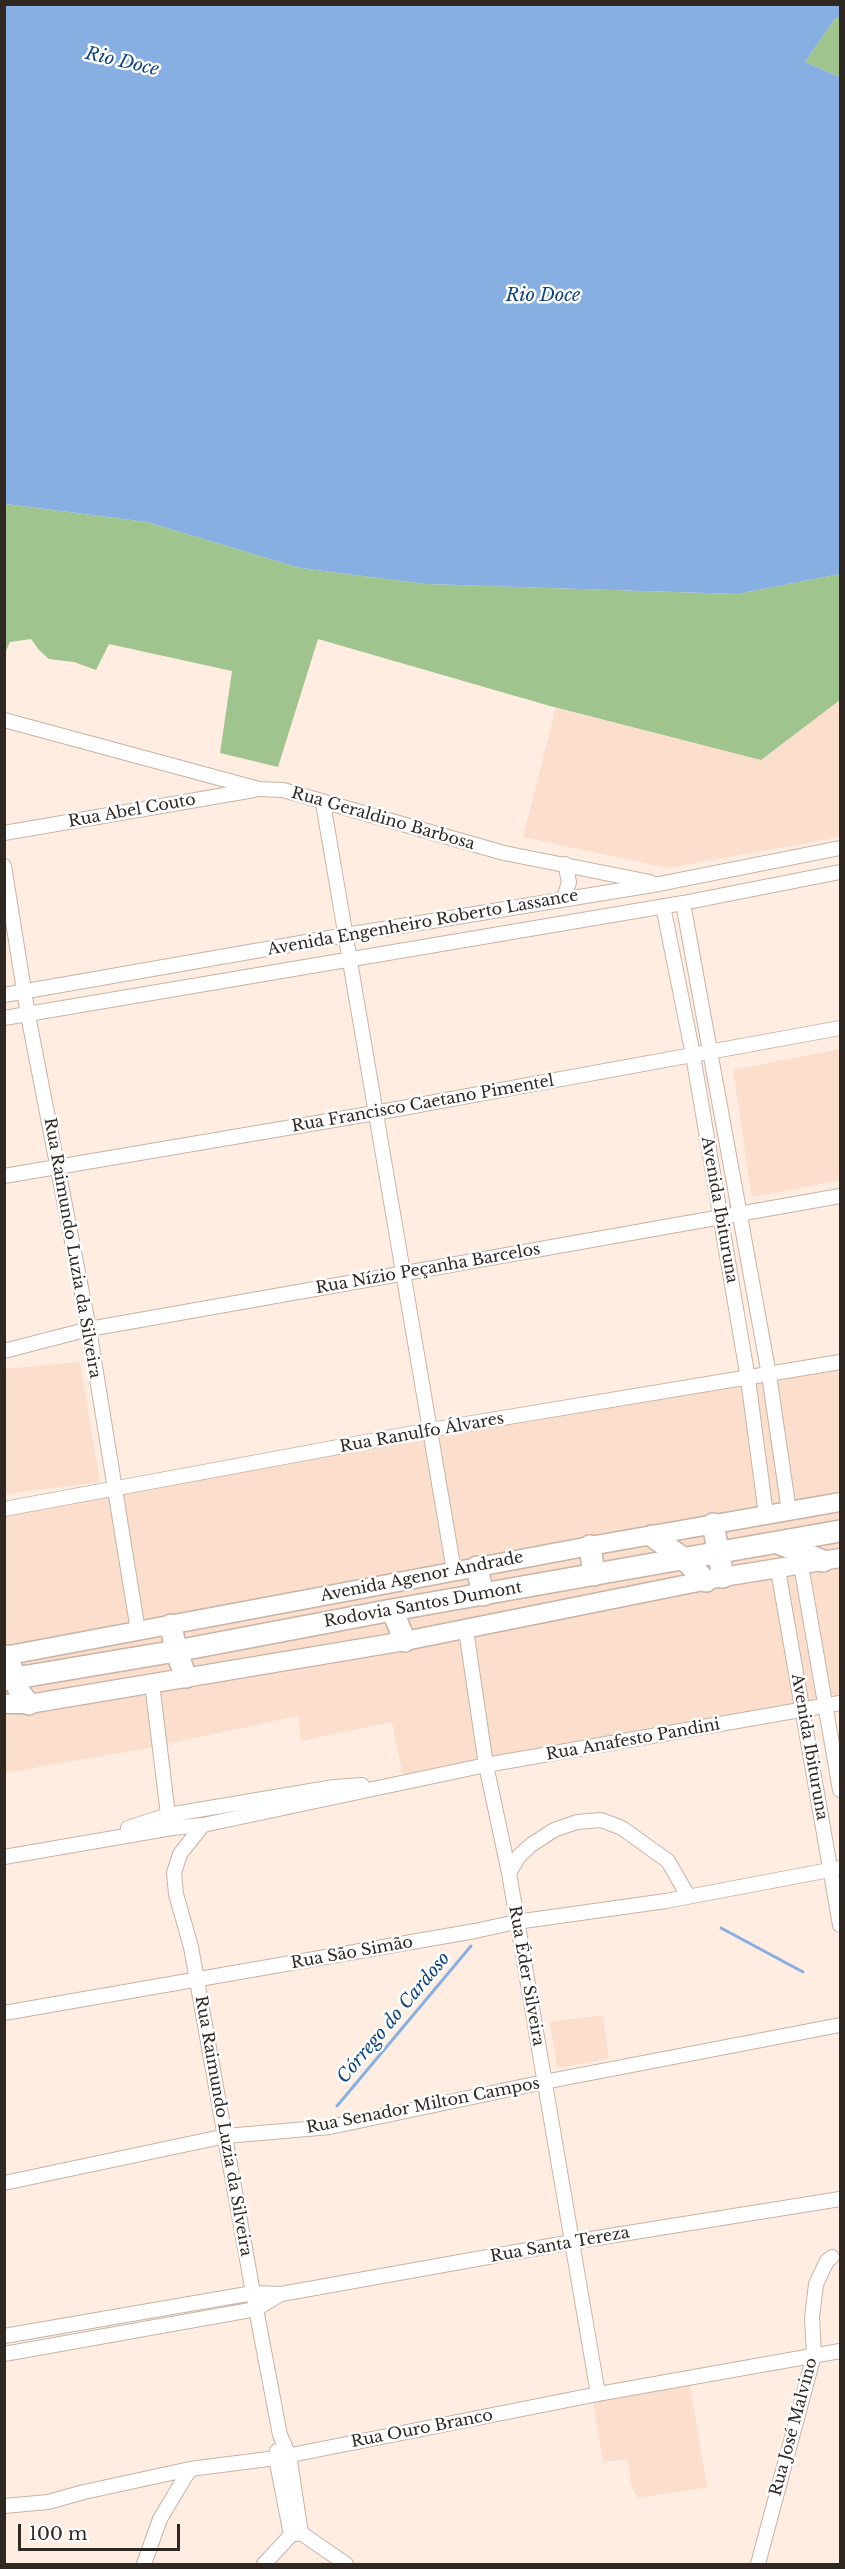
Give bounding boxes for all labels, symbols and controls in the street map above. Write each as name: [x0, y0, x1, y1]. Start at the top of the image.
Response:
water label: Rio Doce: [83, 43, 161, 81]
water label: Rio Doce: [506, 285, 580, 307]
street label: Rua Geraldino Barbosa: [289, 784, 477, 854]
street label: Rua Abel Couto: [67, 790, 197, 832]
street label: Avenida Engenheiro Roberto Lassance: [266, 886, 580, 960]
street label: Rua Francisco Caetano Pimentel: [290, 1071, 556, 1137]
street label: Rua Raimundo Luzia da Silveira: [40, 1116, 104, 1380]
street label: Avenida Ibituruna: [697, 1135, 741, 1285]
street label: Rua Nízio Peçanha Barcelos: [314, 1240, 542, 1298]
street label: Rua Ranulfo Álvares: [338, 1409, 506, 1457]
street label: Avenida Agenor Andrade: [319, 1548, 525, 1606]
street label: Rodovia Santos Dumont: [323, 1578, 523, 1632]
street label: Avenida Ibituruna: [787, 1672, 831, 1822]
street label: Rua Anafesto Pandini: [544, 1715, 722, 1765]
street label: Rua Éder Silveira: [504, 1904, 548, 2048]
street label: Rua São Simão: [290, 1933, 414, 1973]
water label: Córrego do Cardoso: [333, 1948, 455, 2088]
street label: Rua Raimundo Luzia da Silveira: [191, 1994, 255, 2258]
street label: Rua Senador Milton Campos: [305, 2074, 541, 2138]
street label: Rua Santa Tereza: [489, 2223, 631, 2267]
street label: Rua José Malvino: [766, 2356, 822, 2498]
street label: Rua Ouro Branco: [349, 2406, 495, 2452]
scale bar: [21, 2512, 183, 2550]
text: 100 m: [29, 2523, 87, 2545]

